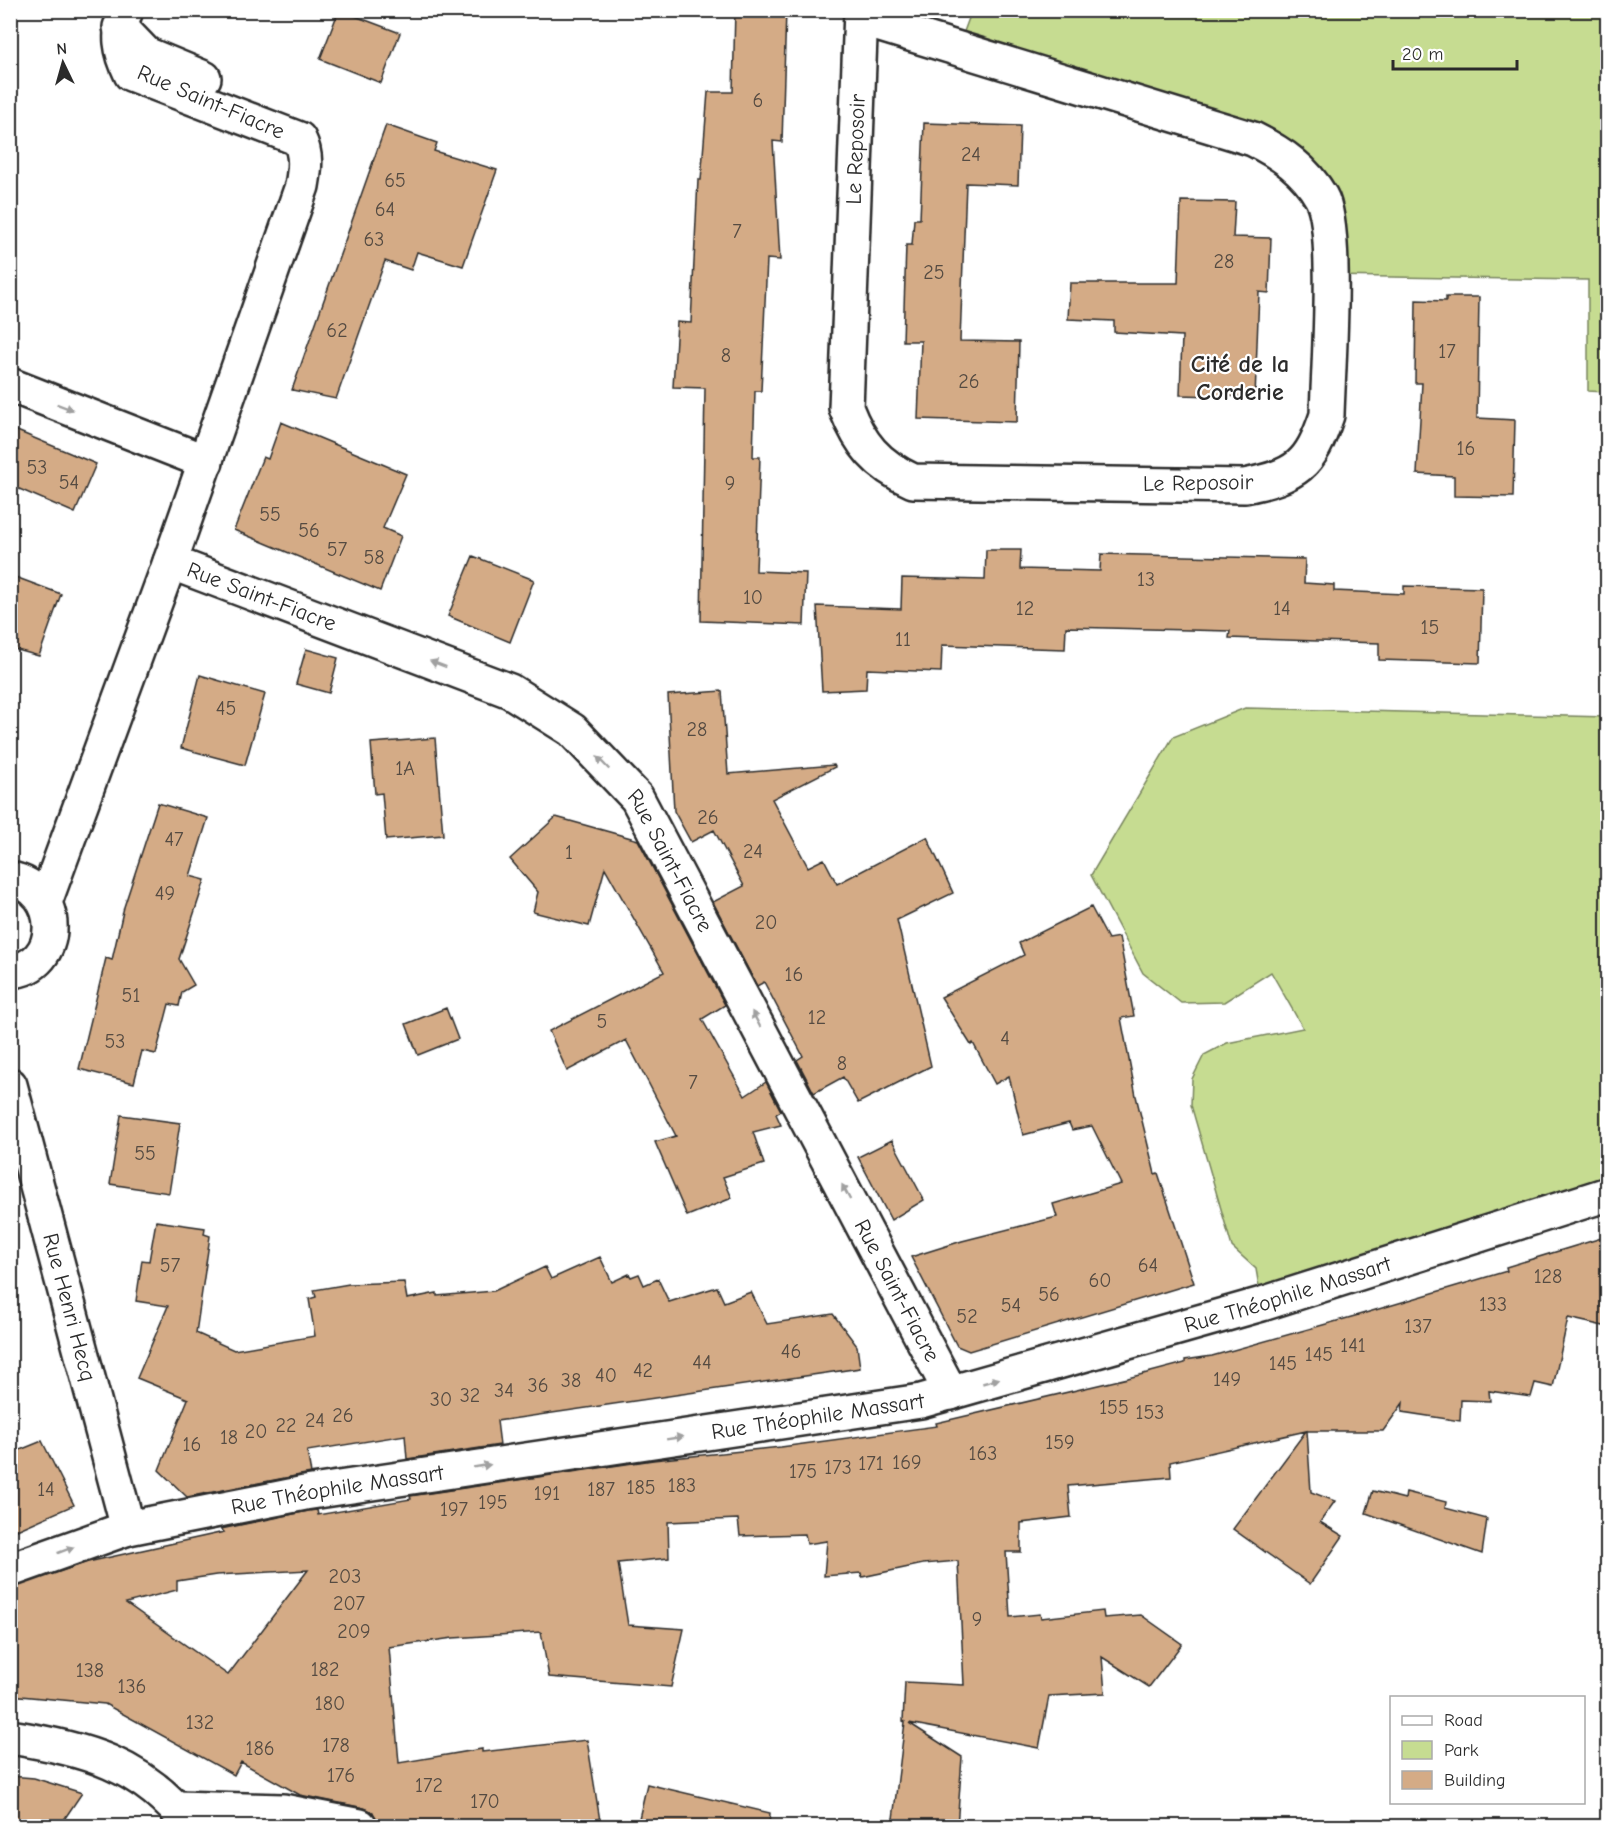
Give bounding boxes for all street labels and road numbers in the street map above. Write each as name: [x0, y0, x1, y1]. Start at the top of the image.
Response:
street label: Rue Saint-Fiacre: [133, 59, 289, 145]
street label: Le Reposoir: [841, 93, 871, 205]
street label: Le Reposoir: [1143, 469, 1254, 497]
street label: Rue Saint-Fiacre: [183, 557, 340, 637]
street label: Rue Saint-Fiacre: [622, 783, 718, 937]
street label: Rue Saint-Fiacre: [849, 1215, 945, 1366]
street label: Rue Henri Hecq: [37, 1230, 101, 1384]
street label: Rue Théophile Massart: [1181, 1251, 1395, 1339]
street label: Rue Théophile Massart: [709, 1388, 927, 1445]
street label: Rue Théophile Massart: [229, 1459, 446, 1520]

